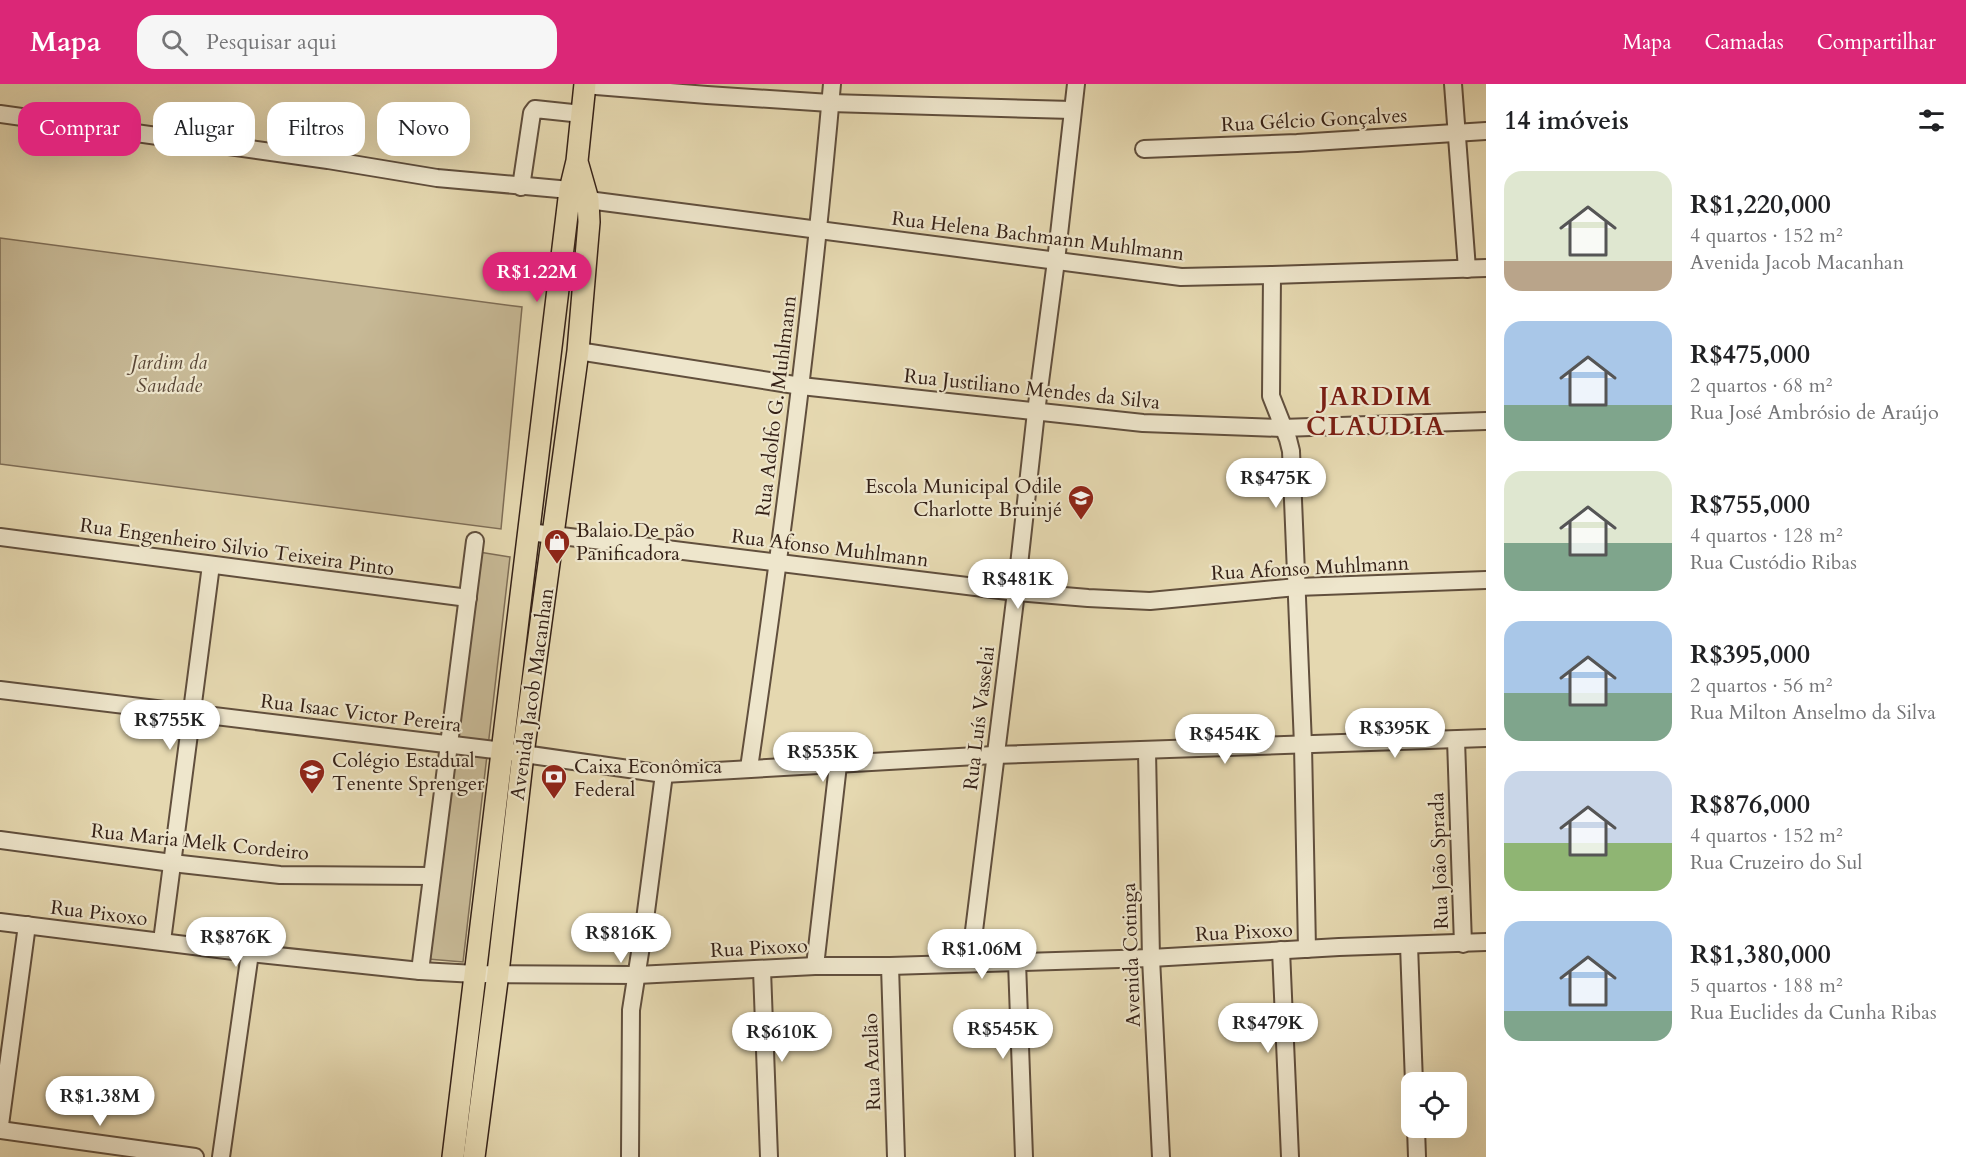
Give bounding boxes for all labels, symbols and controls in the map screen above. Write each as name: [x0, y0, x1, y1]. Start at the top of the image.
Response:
search box: [137, 15, 557, 69]
text: Mapa: [30, 23, 101, 61]
icon: search: [158, 26, 191, 59]
text: Pesquisar aqui: [206, 27, 337, 57]
text: Mapa: [1622, 28, 1672, 57]
text: Camadas: [1705, 28, 1784, 57]
text: Compartilhar: [1817, 28, 1936, 57]
chip: Comprar: [18, 102, 141, 156]
chip: Alugar: [153, 102, 255, 156]
chip: Filtros: [267, 102, 365, 156]
chip: Novo: [377, 102, 470, 156]
street label: Rua Gélcio Gonçalves: [1220, 102, 1408, 138]
text: 14 imóveis: [1504, 103, 1629, 138]
icon: filters: [1915, 104, 1948, 137]
text: R$1,220,000: [1690, 187, 1831, 222]
icon: home: [1552, 195, 1624, 267]
street label: Rua Helena Bachmann Muhlmann: [890, 205, 1186, 267]
text: 4 quartos · 152 m²: [1690, 222, 1843, 249]
text: Avenida Jacob Macanhan: [1690, 249, 1904, 276]
pin: R$1.22M: [482, 252, 592, 303]
text: R$1.22M: [497, 258, 577, 285]
street label: Rua Adolfo G. Muhlmann: [749, 293, 803, 518]
text: R$475,000: [1690, 337, 1810, 372]
icon: home: [1552, 345, 1624, 417]
park label: Jardim da Saudade: [126, 349, 207, 399]
street label: Rua Justiliano Mendes da Silva: [903, 362, 1162, 416]
text: 2 quartos · 68 m²: [1690, 372, 1832, 399]
district label: JARDIM CLAUDIA: [1306, 379, 1446, 444]
text: Rua José Ambrósio de Araújo: [1690, 399, 1939, 426]
pin: R$475K: [1227, 458, 1325, 509]
text: R$475K: [1240, 464, 1312, 491]
place label: Escola Municipal Odile Charlotte Bruinjé: [865, 473, 1062, 523]
school or university icon: Escola Municipal Odile Charlotte Bruinjé: [1066, 483, 1096, 521]
text: R$755,000: [1690, 487, 1810, 522]
icon: home: [1552, 495, 1624, 567]
street label: Rua Engenheiro Silvio Teixeira Pinto: [78, 512, 396, 582]
place label: Balaio De pão Panificadora: [576, 517, 695, 567]
text: 4 quartos · 128 m²: [1690, 522, 1843, 549]
street label: Rua Afonso Muhlmann: [730, 523, 931, 574]
shop icon: Balaio De pão Panificadora: [542, 527, 572, 565]
street label: Rua Afonso Muhlmann: [1210, 549, 1410, 587]
text: Rua Custódio Ribas: [1690, 549, 1857, 576]
pin: R$481K: [969, 559, 1067, 610]
text: R$481K: [982, 565, 1054, 592]
street label: Avenida Jacob Macanhan: [504, 585, 560, 802]
text: R$395,000: [1690, 637, 1810, 672]
street label: Rua Luís Vasselai: [957, 644, 1001, 791]
icon: home: [1552, 645, 1624, 717]
text: 2 quartos · 56 m²: [1690, 672, 1832, 699]
street label: Rua Isaac Victor Pereira: [259, 687, 463, 739]
text: Rua Milton Anselmo da Silva: [1690, 699, 1936, 726]
pin: R$755K: [121, 700, 219, 751]
text: R$755K: [134, 706, 206, 733]
pin: R$395K: [1346, 708, 1444, 759]
pin: R$454K: [1176, 714, 1274, 765]
text: R$395K: [1359, 714, 1431, 741]
text: R$454K: [1189, 720, 1261, 747]
pin: R$535K: [774, 732, 872, 783]
text: R$535K: [787, 738, 859, 765]
place label: Colégio Estadual Tenente Sprenger: [332, 747, 485, 797]
place label: Caixa Econômica Federal: [574, 753, 723, 803]
school or university icon: Colégio Estadual Tenente Sprenger: [297, 757, 327, 795]
bank icon: Caixa Econômica Federal: [539, 762, 569, 800]
text: R$876,000: [1690, 787, 1810, 822]
street label: Rua João Sprada: [1423, 792, 1455, 930]
icon: home: [1552, 795, 1624, 867]
street label: Rua Maria Melk Cordeiro: [90, 817, 311, 867]
text: 4 quartos · 152 m²: [1690, 822, 1843, 849]
text: Rua Cruzeiro do Sul: [1690, 849, 1862, 876]
street label: Avenida Cotinga: [1115, 882, 1147, 1028]
street label: Rua Pixoxo: [49, 894, 149, 932]
pin: R$816K: [572, 913, 670, 964]
street label: Rua Pixoxo: [1194, 916, 1294, 948]
pin: R$876K: [187, 917, 285, 968]
text: R$816K: [585, 919, 657, 946]
text: R$876K: [200, 923, 272, 950]
pin: R$1.06M: [927, 929, 1037, 980]
street label: Rua Pixoxo: [709, 932, 809, 964]
text: R$1.06M: [942, 935, 1022, 962]
text: R$1,380,000: [1690, 937, 1831, 972]
icon: home: [1552, 945, 1624, 1017]
text: 5 quartos · 188 m²: [1690, 972, 1843, 999]
text: Rua Euclides da Cunha Ribas: [1690, 999, 1937, 1026]
pin: R$479K: [1219, 1003, 1317, 1054]
pin: R$545K: [954, 1009, 1052, 1060]
text: R$479K: [1232, 1009, 1304, 1036]
pin: R$610K: [733, 1012, 831, 1063]
street label: Rua Azulão: [857, 1013, 887, 1111]
text: R$545K: [967, 1015, 1039, 1042]
text: R$610K: [746, 1018, 818, 1045]
map controls: [1401, 1072, 1467, 1138]
button: locate: [1401, 1072, 1467, 1138]
pin: R$1.38M: [45, 1076, 155, 1127]
text: R$1.38M: [60, 1082, 140, 1109]

